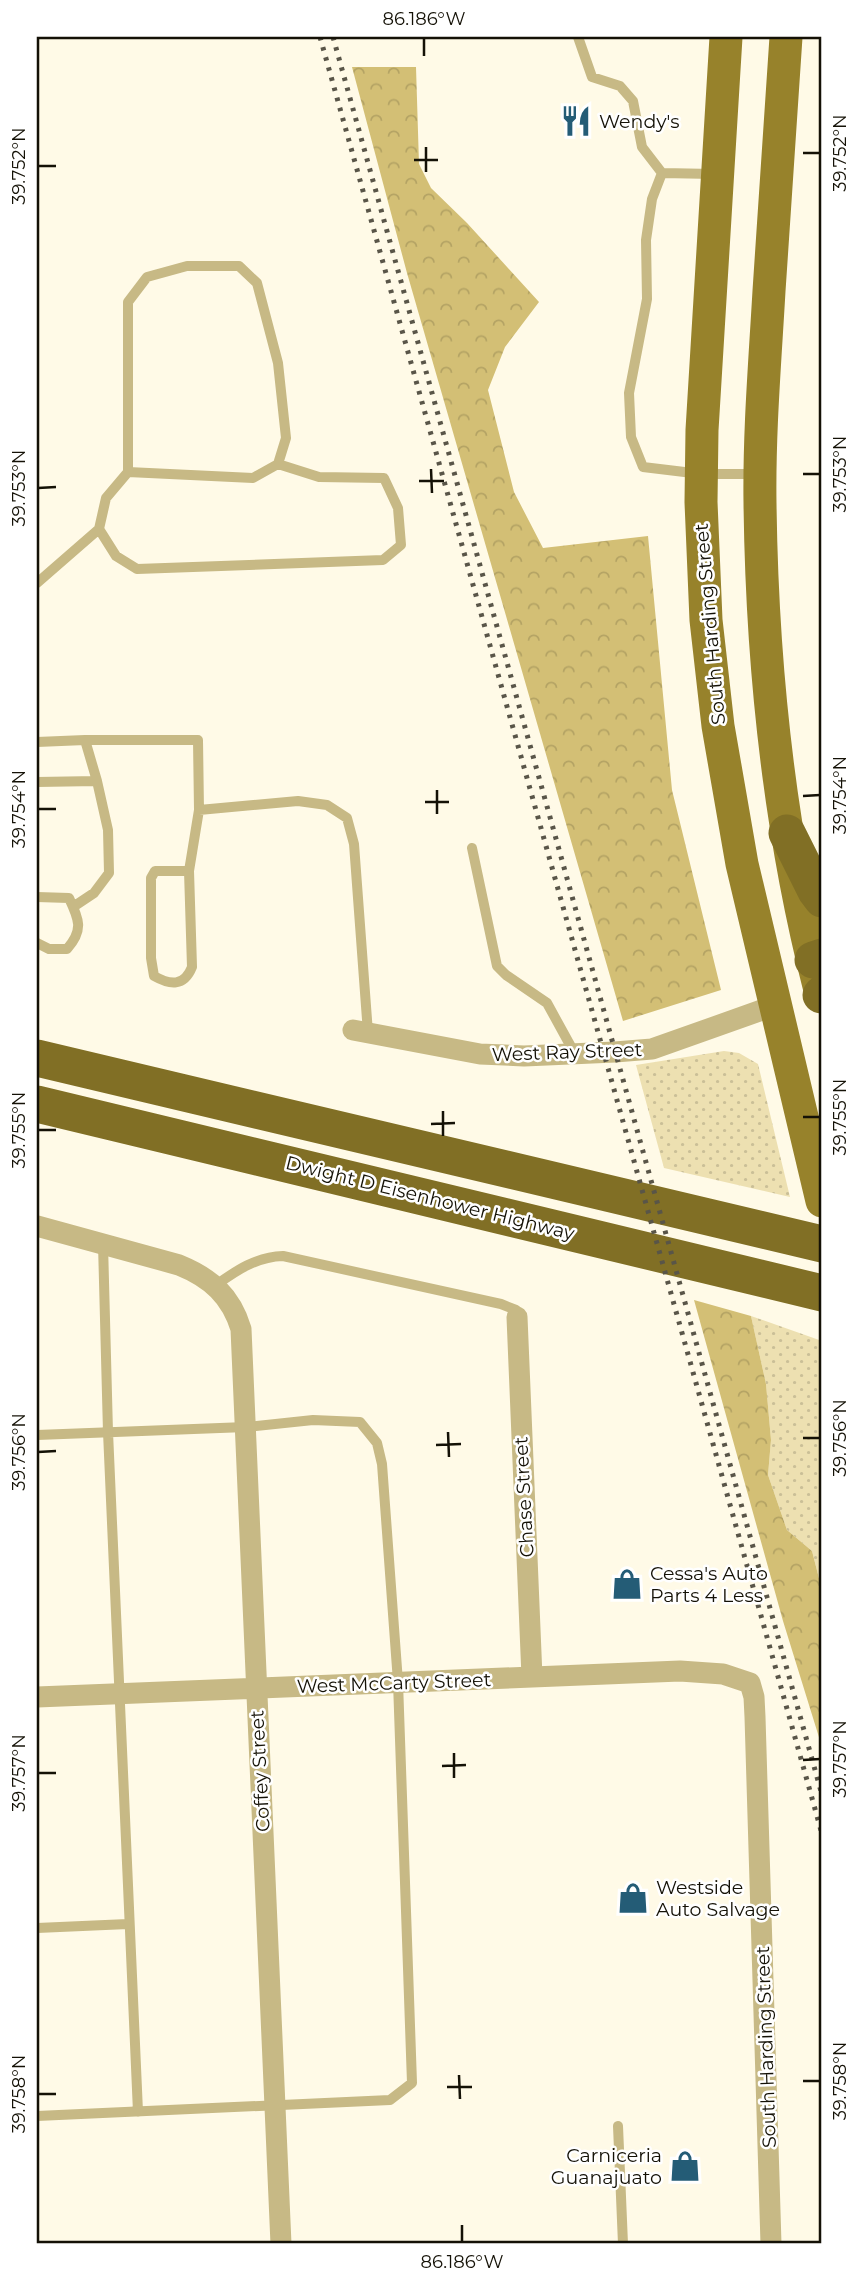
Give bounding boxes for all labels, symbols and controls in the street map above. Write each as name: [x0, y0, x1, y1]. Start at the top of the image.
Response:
text: 86.186°W: [383, 8, 465, 30]
restaurant icon: Wendy's: [559, 104, 593, 138]
place label: Wendy's: [599, 110, 680, 133]
text: 39.752°N: [829, 114, 851, 192]
text: 39.752°N: [8, 127, 30, 205]
text: 39.753°N: [829, 436, 851, 512]
text: 39.753°N: [8, 450, 30, 526]
street label: South Harding Street: [690, 522, 730, 726]
text: 39.754°N: [829, 756, 851, 834]
text: 39.754°N: [8, 770, 30, 848]
street label: West Ray Street: [491, 1038, 643, 1066]
text: 39.755°N: [829, 1079, 851, 1155]
text: 39.755°N: [8, 1092, 30, 1168]
street label: Dwight D Eisenhower Highway: [283, 1151, 577, 1245]
text: 39.756°N: [829, 1399, 851, 1477]
text: 39.756°N: [8, 1413, 30, 1491]
street label: Chase Street: [509, 1436, 539, 1558]
place label: Cessa's Auto Parts 4 Less: [650, 1562, 768, 1607]
shop icon: Cessa's Auto Parts 4 Less: [610, 1567, 644, 1601]
street label: West McCarty Street: [296, 1668, 492, 1698]
street label: Coffey Street: [245, 1709, 275, 1832]
text: 39.757°N: [829, 1720, 851, 1798]
text: 39.757°N: [8, 1734, 30, 1812]
place label: Westside Auto Salvage: [656, 1876, 780, 1921]
shop icon: Westside Auto Salvage: [616, 1881, 650, 1915]
street label: South Harding Street: [751, 1945, 781, 2148]
text: 39.758°N: [829, 2042, 851, 2120]
text: 39.758°N: [8, 2055, 30, 2133]
place label: Carniceria Guanajuato: [551, 2144, 662, 2189]
shop icon: Carniceria Guanajuato: [668, 2149, 702, 2183]
text: 86.186°W: [421, 2251, 503, 2273]

